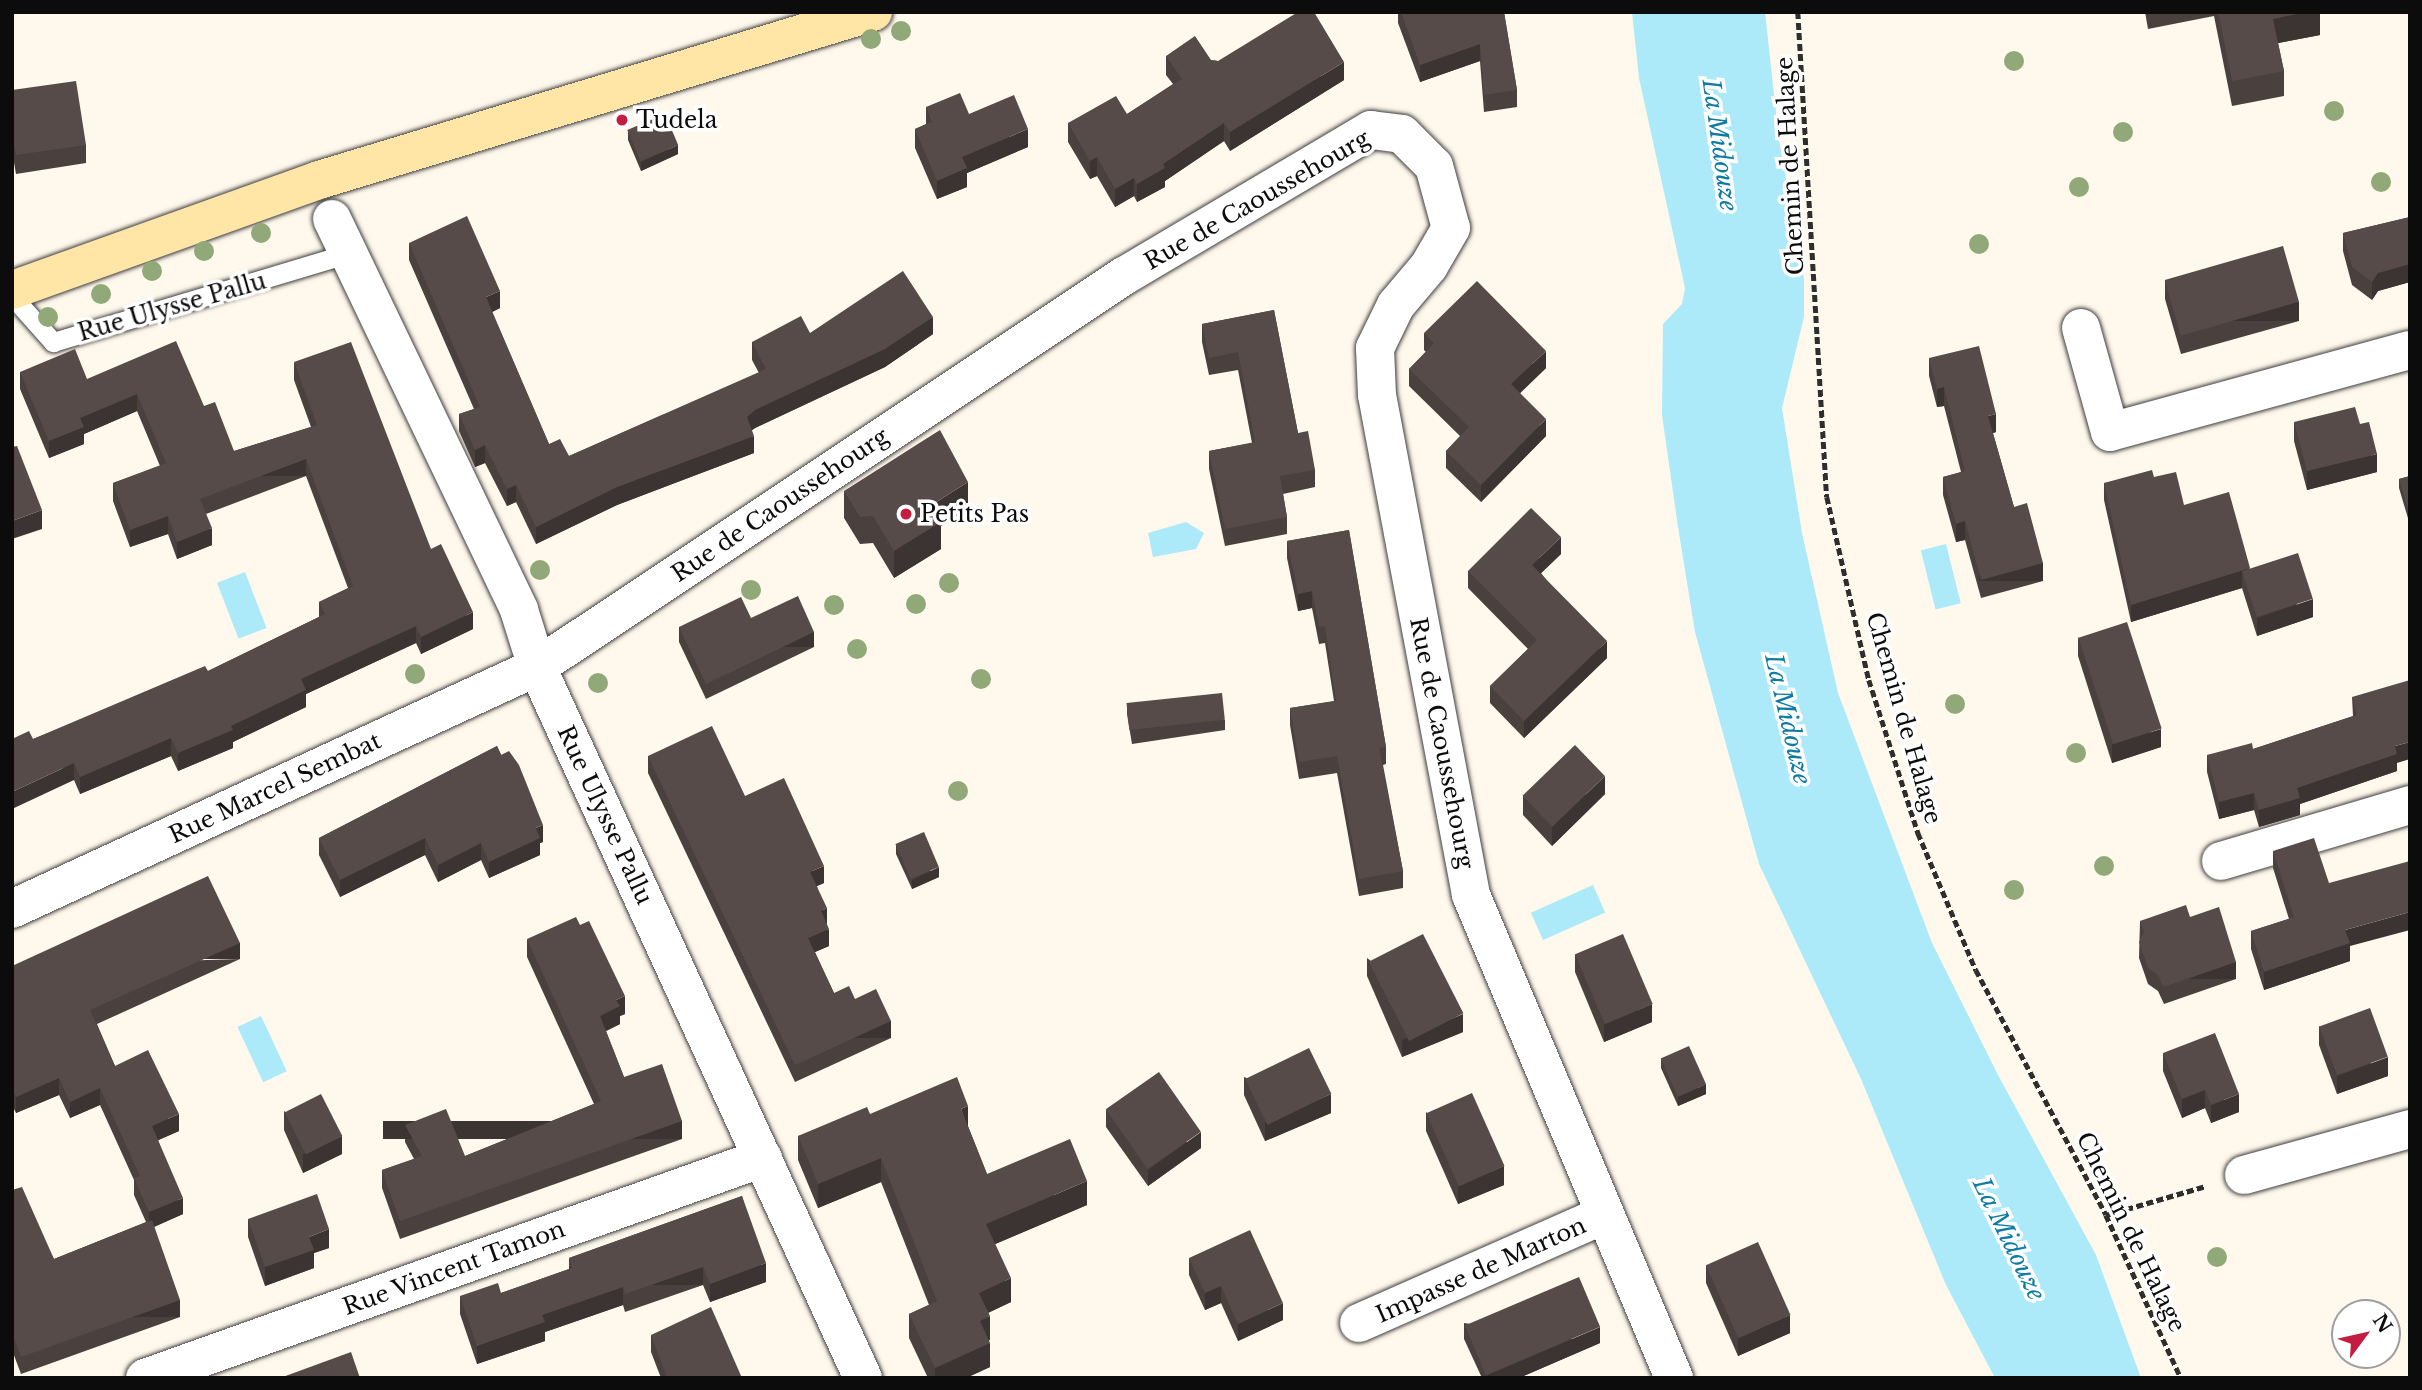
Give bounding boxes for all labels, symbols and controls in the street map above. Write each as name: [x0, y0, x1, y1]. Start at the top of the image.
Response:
street label: Chemin de Halage: [1770, 56, 1810, 276]
water label: La Midouze: [1696, 77, 1744, 213]
place label: Tudela: [636, 106, 717, 134]
marker: Tudela: [614, 112, 630, 128]
street label: Rue de Caoussehourg: [1140, 124, 1374, 276]
street label: Rue Ulysse Pallu: [75, 267, 269, 347]
street label: Rue de Caoussehourg: [666, 422, 894, 588]
place label: Petits Pas: [920, 500, 1029, 528]
marker: Petits Pas: [898, 506, 914, 522]
street label: Chemin de Halage: [1861, 609, 1947, 827]
street label: Rue de Caoussehourg: [1404, 615, 1480, 871]
water label: La Midouze: [1759, 651, 1817, 787]
street label: Rue Ulysse Pallu: [551, 721, 659, 909]
street label: Rue Marcel Sembat: [165, 727, 385, 849]
street label: Chemin de Halage: [2071, 1128, 2191, 1336]
water label: La Midouze: [1967, 1173, 2051, 1305]
street label: Impasse de Marton: [1372, 1211, 1590, 1329]
street label: Rue Vincent Tamon: [338, 1215, 570, 1321]
north arrow: [2331, 1299, 2401, 1369]
text: N: [2368, 1310, 2397, 1337]

